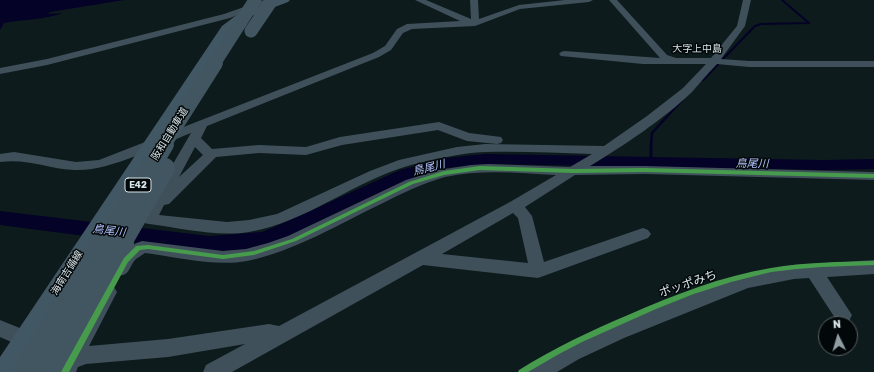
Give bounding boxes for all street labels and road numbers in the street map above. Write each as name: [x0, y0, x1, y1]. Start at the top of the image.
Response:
street label: 阪和自動車道: [149, 105, 191, 163]
road number: E42: [125, 178, 151, 192]
street label: 海南吉備線: [49, 249, 85, 297]
street label: ポッポみち: [657, 267, 719, 301]

